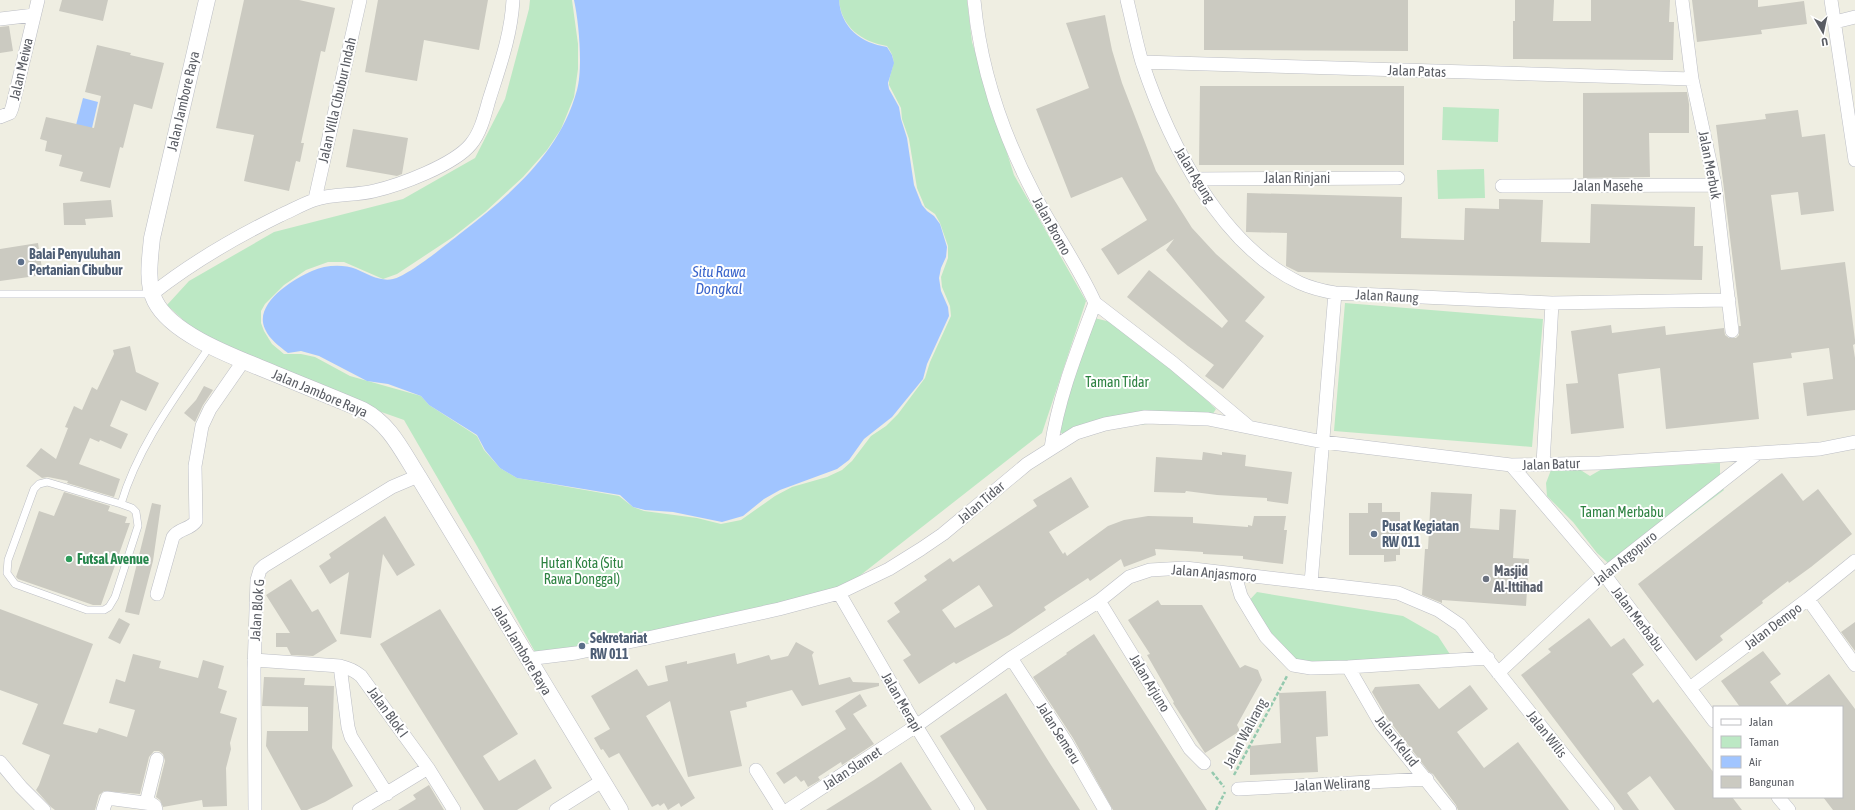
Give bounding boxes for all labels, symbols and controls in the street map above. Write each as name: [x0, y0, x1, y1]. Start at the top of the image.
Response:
north arrow: [1803, 12, 1843, 52]
text: U: [1820, 35, 1829, 48]
street label: Jalan Meiwa: [6, 36, 36, 102]
street label: Jalan Villa Cibubur Indah: [315, 36, 359, 164]
street label: Jalan Jambore Raya: [164, 49, 202, 153]
street label: Jalan Patas: [1387, 62, 1447, 80]
street label: Jalan Merbuk: [1696, 129, 1724, 201]
street label: Jalan Agung: [1172, 144, 1218, 206]
street label: Jalan Rinjani: [1264, 170, 1330, 186]
street label: Jalan Masehe: [1573, 178, 1643, 194]
street label: Jalan Bromo: [1030, 194, 1074, 258]
place label: Balai Penyuluhan Pertanian Cibubur: [29, 246, 123, 278]
marker: Balai Penyuluhan Pertanian Cibubur: [16, 257, 26, 267]
water label: Situ Rawa Dongkal: [691, 263, 746, 297]
street label: Jalan Raung: [1355, 286, 1419, 306]
street label: Jalan Jambore Raya: [270, 366, 370, 420]
park label: Taman Tidar: [1085, 374, 1150, 390]
street label: Jalan Batur: [1522, 455, 1581, 473]
street label: Jalan Tidar: [954, 477, 1008, 526]
park label: Taman Merbabu: [1580, 504, 1664, 520]
place label: Pusat Kegiatan RW 011: [1382, 518, 1459, 550]
street label: Jalan Argopuro: [1590, 528, 1660, 588]
marker: Pusat Kegiatan RW 011: [1369, 529, 1379, 539]
place label: Futsal Avenue: [77, 551, 149, 567]
marker: Futsal Avenue: [64, 554, 74, 564]
park label: Hutan Kota (Situ Rawa Donggal): [540, 555, 624, 587]
street label: Jalan Anjasmoro: [1171, 561, 1257, 585]
place label: Masjid Al-Ittihad: [1493, 563, 1543, 595]
marker: Masjid Al-Ittihad: [1481, 574, 1491, 584]
street label: Jalan Blok G: [247, 578, 267, 642]
street label: Jalan Merbabu: [1609, 584, 1667, 654]
street label: Jalan Dempo: [1741, 599, 1805, 653]
street label: Jalan Jambore Raya: [489, 602, 555, 698]
place label: Sekretariat RW 011: [590, 630, 647, 662]
marker: Sekretariat RW 011: [577, 641, 587, 651]
street label: Jalan Arjuno: [1127, 651, 1173, 715]
street label: Jalan Merapi: [879, 669, 925, 735]
street label: Jalan Blok I: [364, 684, 412, 740]
street label: Jalan Walirang: [1220, 696, 1270, 770]
street label: Jalan Semeru: [1034, 699, 1084, 767]
legend: [1713, 706, 1843, 798]
street label: Jalan Wilis: [1524, 707, 1570, 761]
street label: Jalan Kelud: [1372, 712, 1422, 770]
text: Jalan: [1749, 715, 1773, 729]
text: Taman: [1749, 735, 1779, 749]
street label: Jalan Slamet: [820, 743, 884, 793]
text: Air: [1749, 755, 1762, 769]
street label: Jalan Welirang: [1294, 774, 1370, 794]
text: Bangunan: [1749, 775, 1794, 789]

